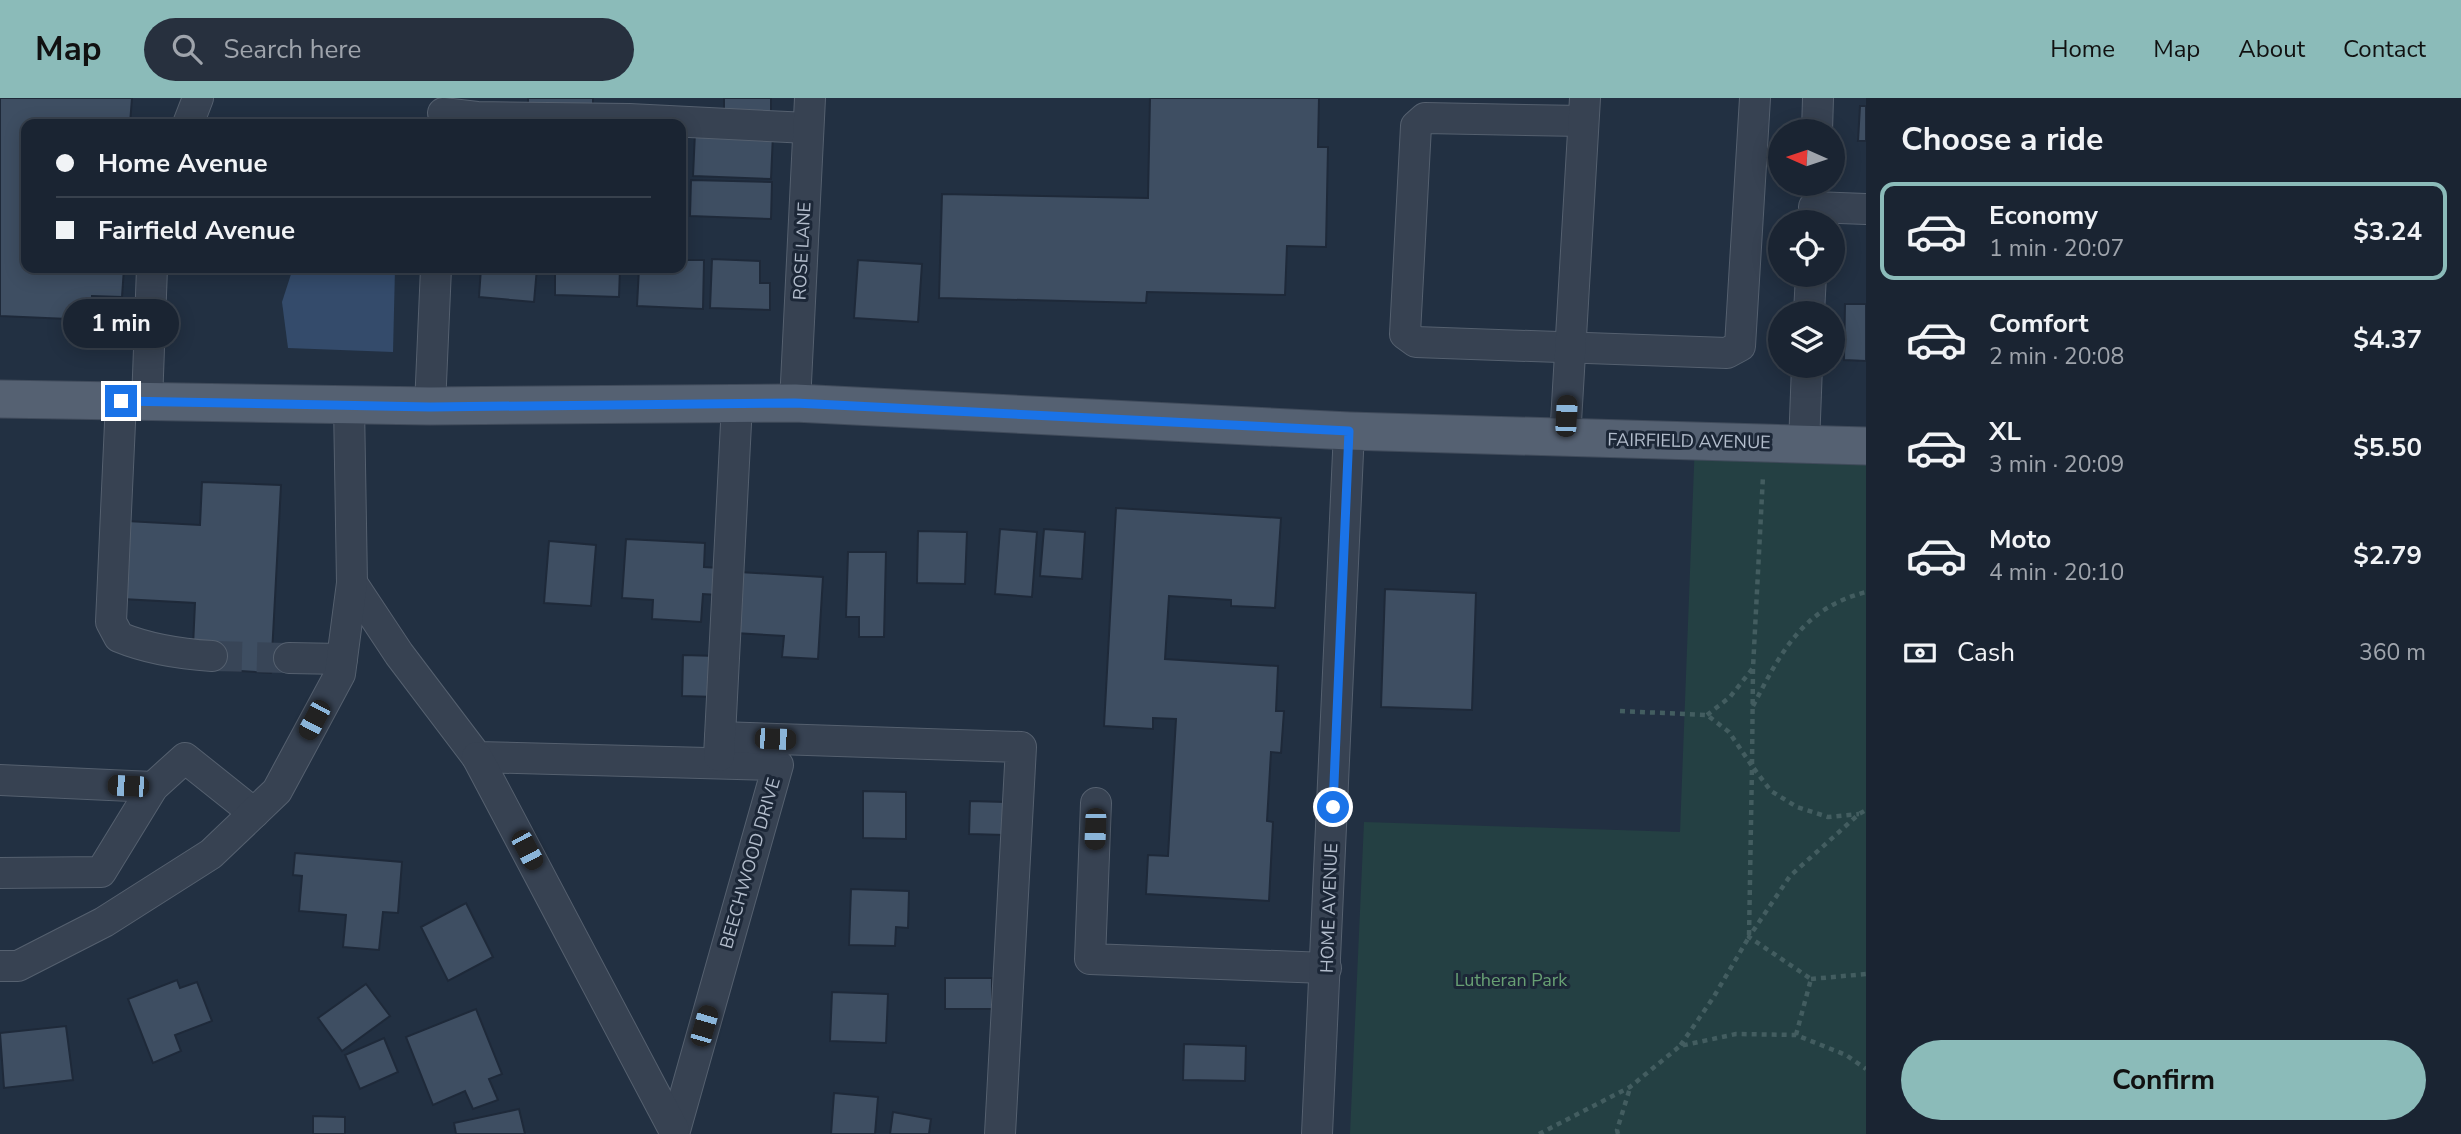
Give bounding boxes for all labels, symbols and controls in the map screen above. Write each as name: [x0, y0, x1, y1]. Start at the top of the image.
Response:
search box: [144, 18, 634, 81]
text: Map: [35, 27, 102, 72]
icon: search: [168, 30, 206, 68]
text: Search here: [224, 32, 361, 67]
text: Home: [2050, 33, 2115, 65]
text: Map: [2153, 33, 2200, 65]
text: About: [2238, 33, 2305, 65]
text: Contact: [2343, 33, 2426, 65]
text: Choose a ride: [1901, 118, 2103, 161]
north arrow: [1768, 119, 1844, 196]
map controls: [1768, 119, 1845, 378]
text: Home Avenue: [98, 146, 268, 181]
text: Economy: [1989, 198, 2098, 233]
icon: car: [1905, 200, 1968, 263]
street label: ROSE LANE: [787, 201, 817, 301]
button: locate: [1768, 210, 1845, 287]
text: Fairfield Avenue: [98, 213, 295, 248]
text: $3.24: [2353, 214, 2422, 249]
text: 1 min · 20:07: [1989, 233, 2124, 264]
callout: 1 min: [63, 300, 179, 348]
button: layers: [1768, 301, 1845, 378]
text: Comfort: [1989, 306, 2089, 341]
text: 1 min: [91, 308, 151, 339]
icon: car: [1905, 308, 1968, 371]
text: $4.37: [2353, 322, 2422, 357]
text: 2 min · 20:08: [1989, 341, 2124, 372]
route end: [105, 385, 137, 417]
car: [1555, 394, 1578, 438]
text: XL: [1989, 414, 2021, 449]
icon: car: [1905, 416, 1968, 479]
street label: FAIRFIELD AVENUE: [1607, 428, 1771, 454]
text: $5.50: [2353, 430, 2422, 465]
text: 3 min · 20:09: [1989, 449, 2124, 480]
text: Moto: [1989, 522, 2051, 557]
icon: car: [1905, 524, 1968, 587]
text: $2.79: [2353, 538, 2422, 573]
text: 4 min · 20:10: [1989, 557, 2124, 588]
icon: cash: [1901, 634, 1939, 672]
text: Cash: [1957, 635, 2015, 670]
text: 360 m: [2359, 637, 2426, 668]
car: [295, 697, 334, 743]
car: [754, 728, 797, 750]
car: [107, 774, 150, 798]
street label: BEECHWOOD DRIVE: [714, 775, 786, 951]
route start: [1317, 791, 1349, 823]
car: [1084, 808, 1107, 850]
car: [508, 827, 547, 873]
street label: HOME AVENUE: [1315, 843, 1343, 973]
park label: Lutheran Park: [1455, 968, 1568, 992]
car: [689, 1003, 720, 1049]
button: Confirm: [1901, 1040, 2426, 1120]

